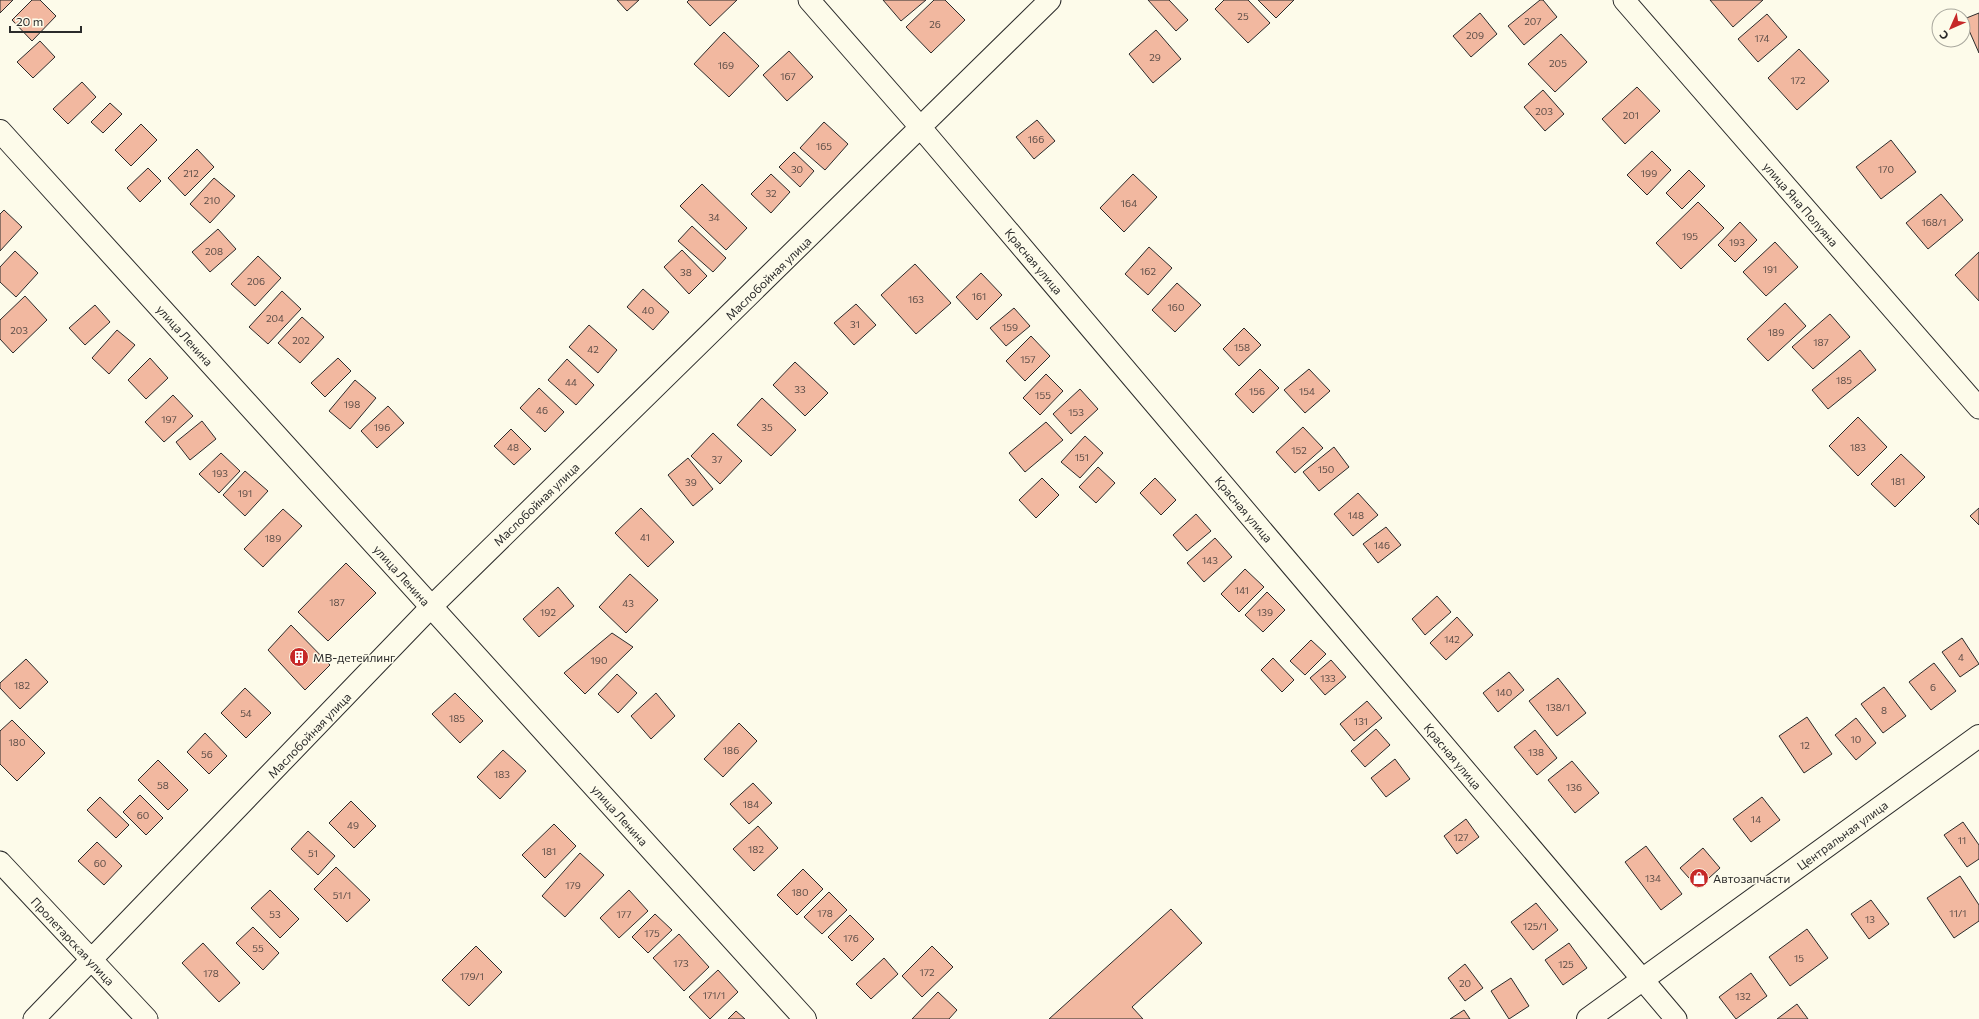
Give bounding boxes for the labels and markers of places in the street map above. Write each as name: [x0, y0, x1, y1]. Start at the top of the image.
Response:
building icon: MB-детейлинг: [288, 646, 310, 668]
place label: MB-детейлинг: [313, 650, 395, 664]
shop icon: Автозапчасти: [1688, 867, 1710, 889]
place label: Автозапчасти: [1713, 871, 1790, 885]

